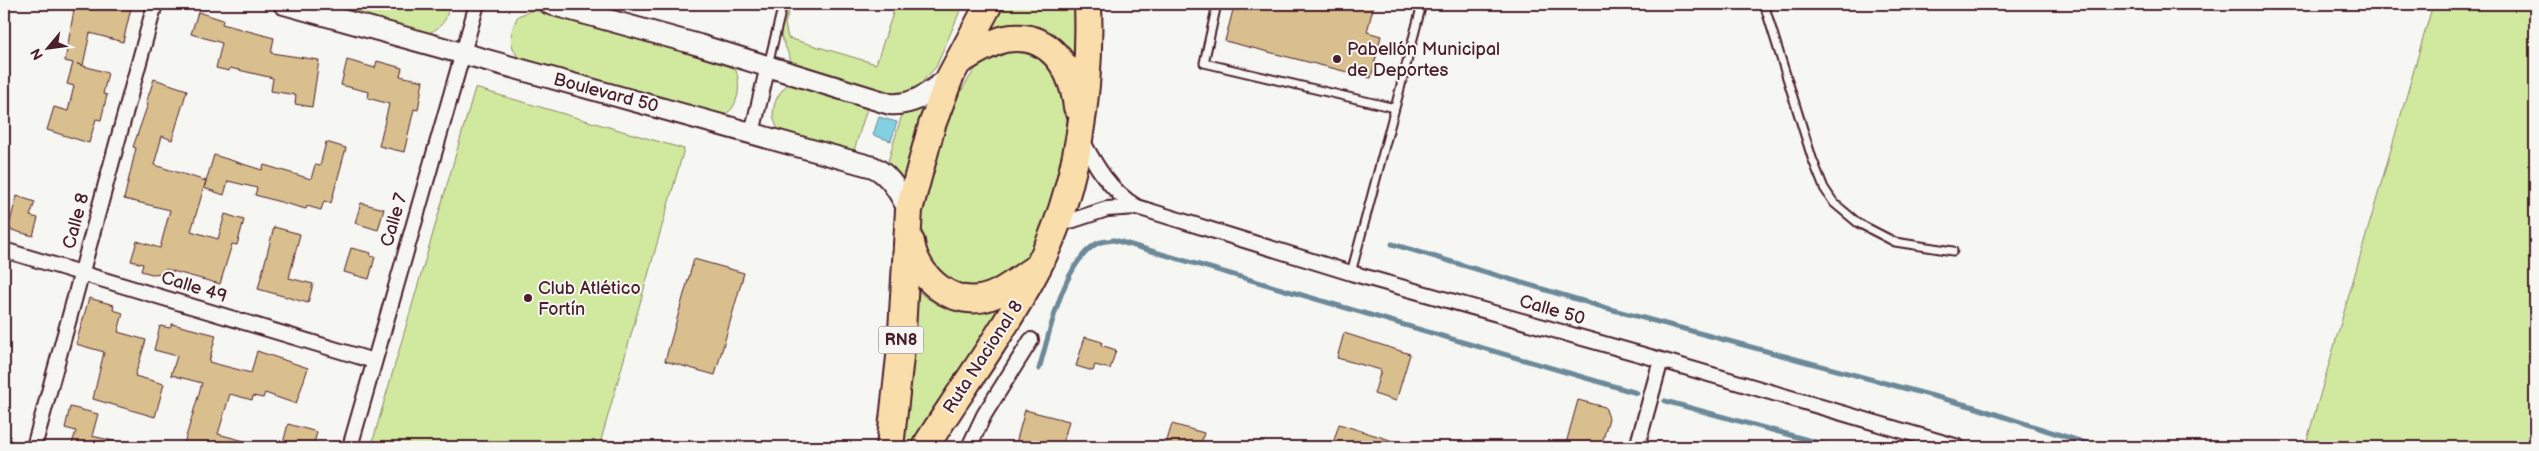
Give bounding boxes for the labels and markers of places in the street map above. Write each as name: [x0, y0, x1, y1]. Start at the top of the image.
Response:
place label: Pabellón Municipal de Deportes: [1347, 39, 1500, 81]
marker: Pabellón Municipal de Deportes: [1331, 53, 1343, 65]
place label: Club Atlético Fortín: [538, 278, 641, 320]
marker: Club Atlético Fortín: [522, 292, 534, 304]

